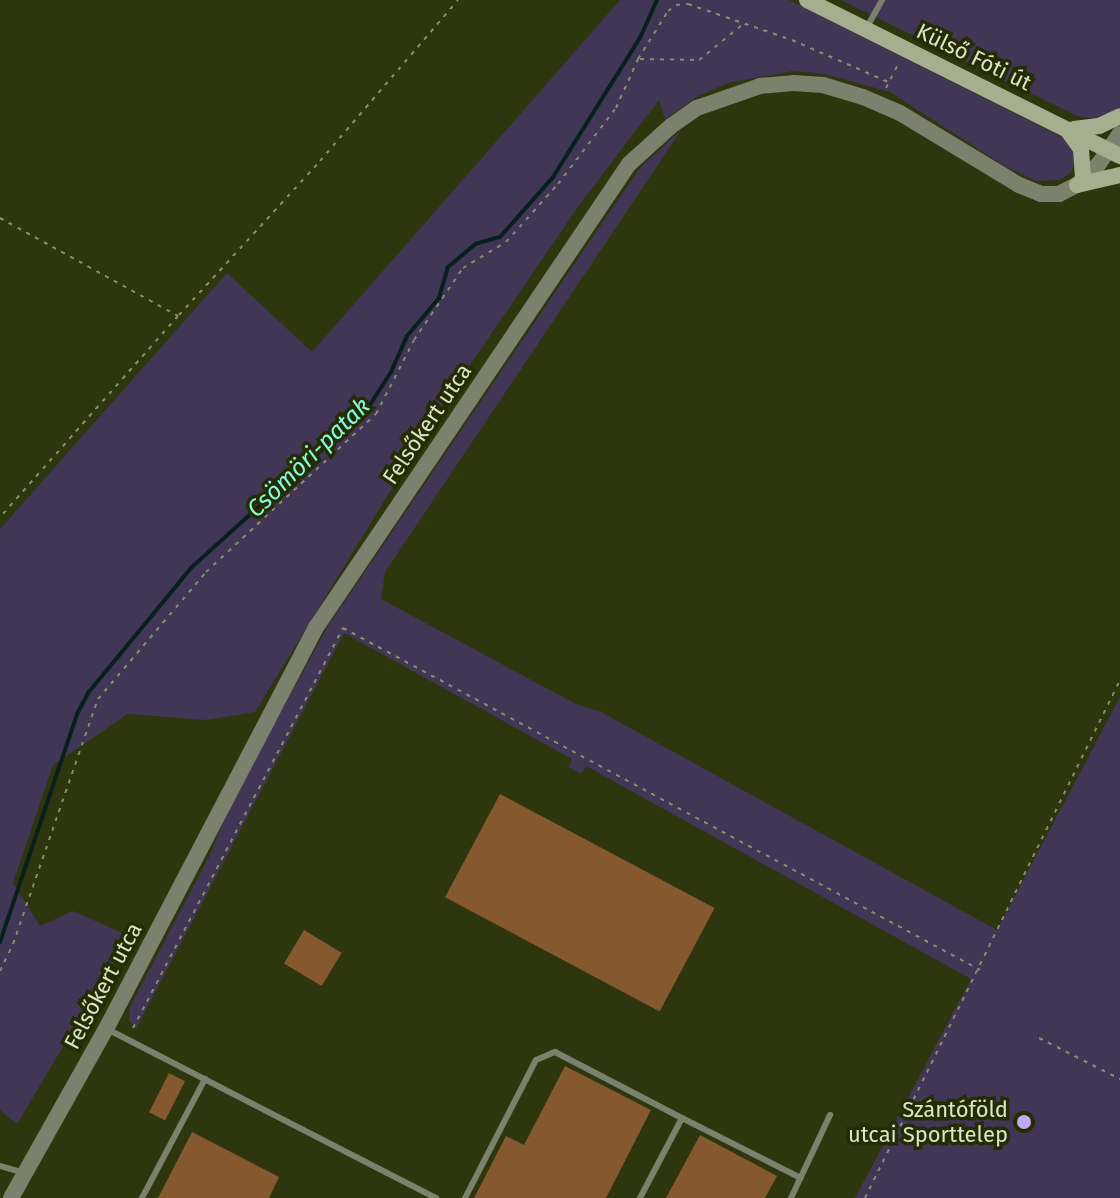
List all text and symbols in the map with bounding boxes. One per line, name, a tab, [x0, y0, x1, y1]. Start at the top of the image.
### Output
street label: Külső Fóti út	[912, 18, 1036, 96]
street label: Felsőkert utca	[377, 359, 477, 489]
water label: Csömöri-patak	[241, 392, 377, 524]
street label: Felsőkert utca	[59, 918, 147, 1054]
place label: Szántóföld utcai Sporttelep	[848, 1096, 1008, 1148]
marker: Szántóföld utcai Sporttelep	[1015, 1113, 1033, 1131]

